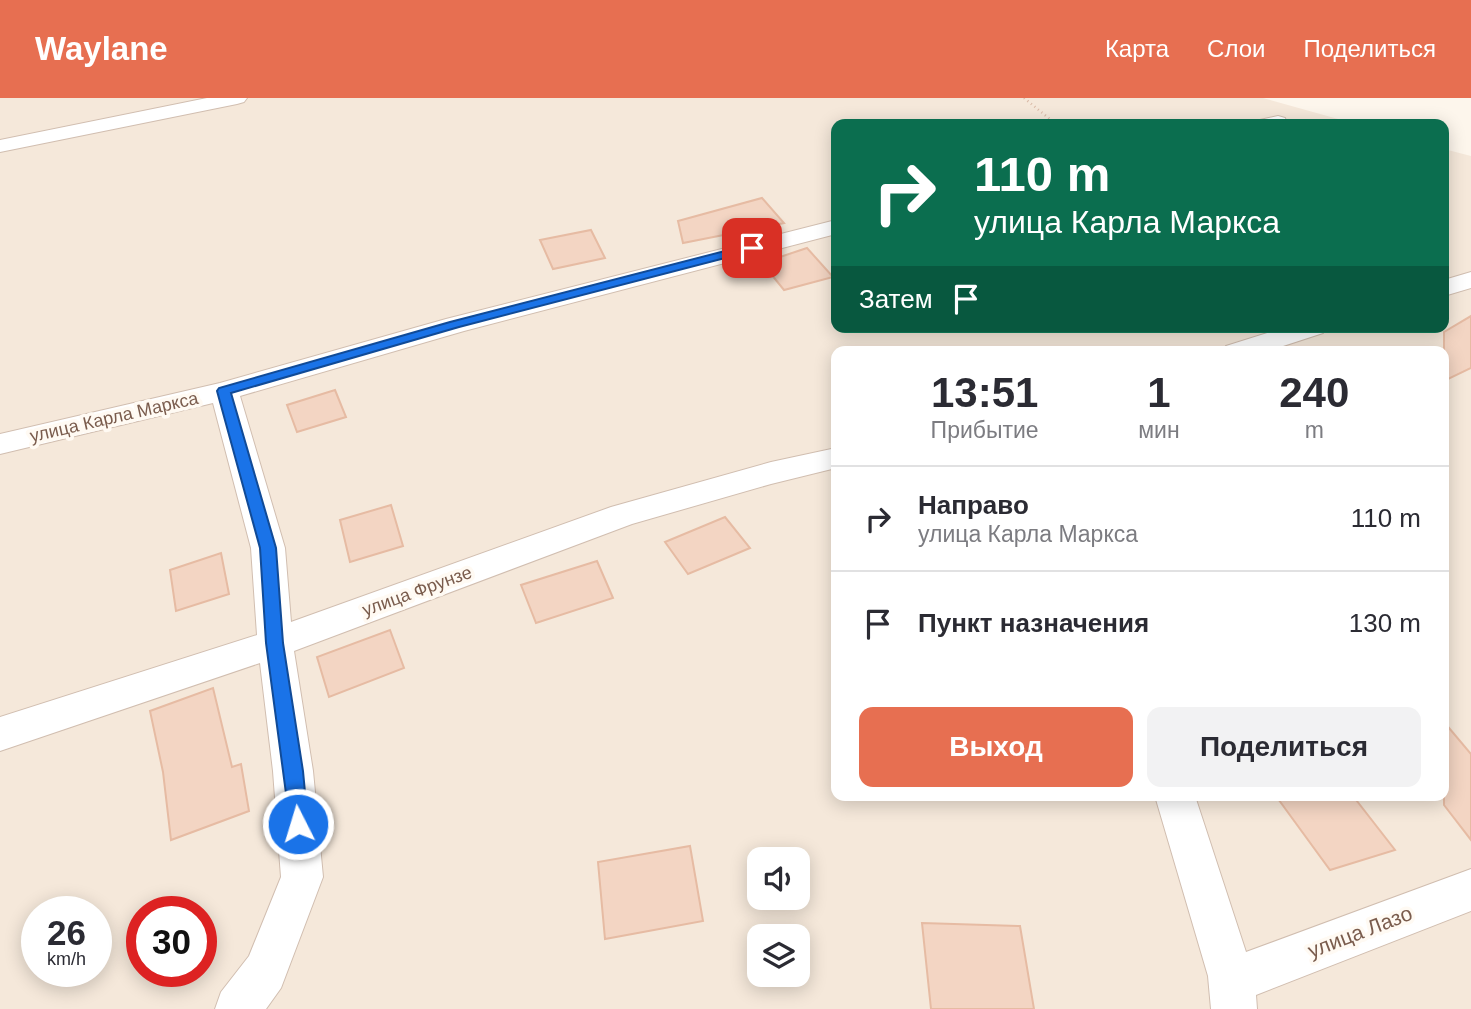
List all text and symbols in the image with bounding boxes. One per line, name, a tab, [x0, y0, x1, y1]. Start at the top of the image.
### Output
text: Waylane	[35, 30, 168, 67]
text: Карта	[1105, 35, 1169, 62]
text: Слои	[1207, 35, 1265, 62]
text: Поделиться	[1303, 35, 1436, 62]
icon: right	[859, 147, 950, 238]
text: 110 m	[974, 147, 1110, 201]
text: улица Карла Маркса	[974, 204, 1280, 240]
pin	[722, 218, 782, 278]
icon: arrive	[733, 229, 771, 267]
icon: arrive	[947, 280, 985, 318]
text: Затем	[859, 284, 933, 314]
text: 13:51	[931, 369, 1038, 416]
text: 1	[1147, 369, 1171, 416]
text: 240	[1279, 369, 1349, 416]
street label: улица Карла Маркса	[28, 388, 201, 446]
text: Прибытие	[931, 417, 1039, 443]
text: мин	[1138, 417, 1180, 443]
text: m	[1305, 417, 1324, 443]
text: Направо	[918, 490, 1029, 520]
icon: right	[859, 500, 897, 538]
text: 110 m	[1351, 503, 1421, 533]
text: улица Карла Маркса	[918, 521, 1138, 547]
street label: улица Фрунзе	[360, 562, 474, 620]
icon: arrive	[859, 605, 897, 643]
text: Пункт назначения	[918, 608, 1149, 638]
text: 130 m	[1349, 608, 1421, 638]
button: Выход	[859, 707, 1133, 787]
button: Поделиться	[1147, 707, 1421, 787]
position arrow	[261, 787, 335, 861]
map controls	[747, 847, 810, 987]
button: sound	[747, 847, 810, 910]
speed limit sign: 30	[126, 896, 217, 987]
street label: улица Лазо	[1304, 901, 1415, 962]
text: 26	[47, 913, 86, 952]
button: layers	[747, 924, 810, 987]
text: km/h	[47, 949, 86, 969]

